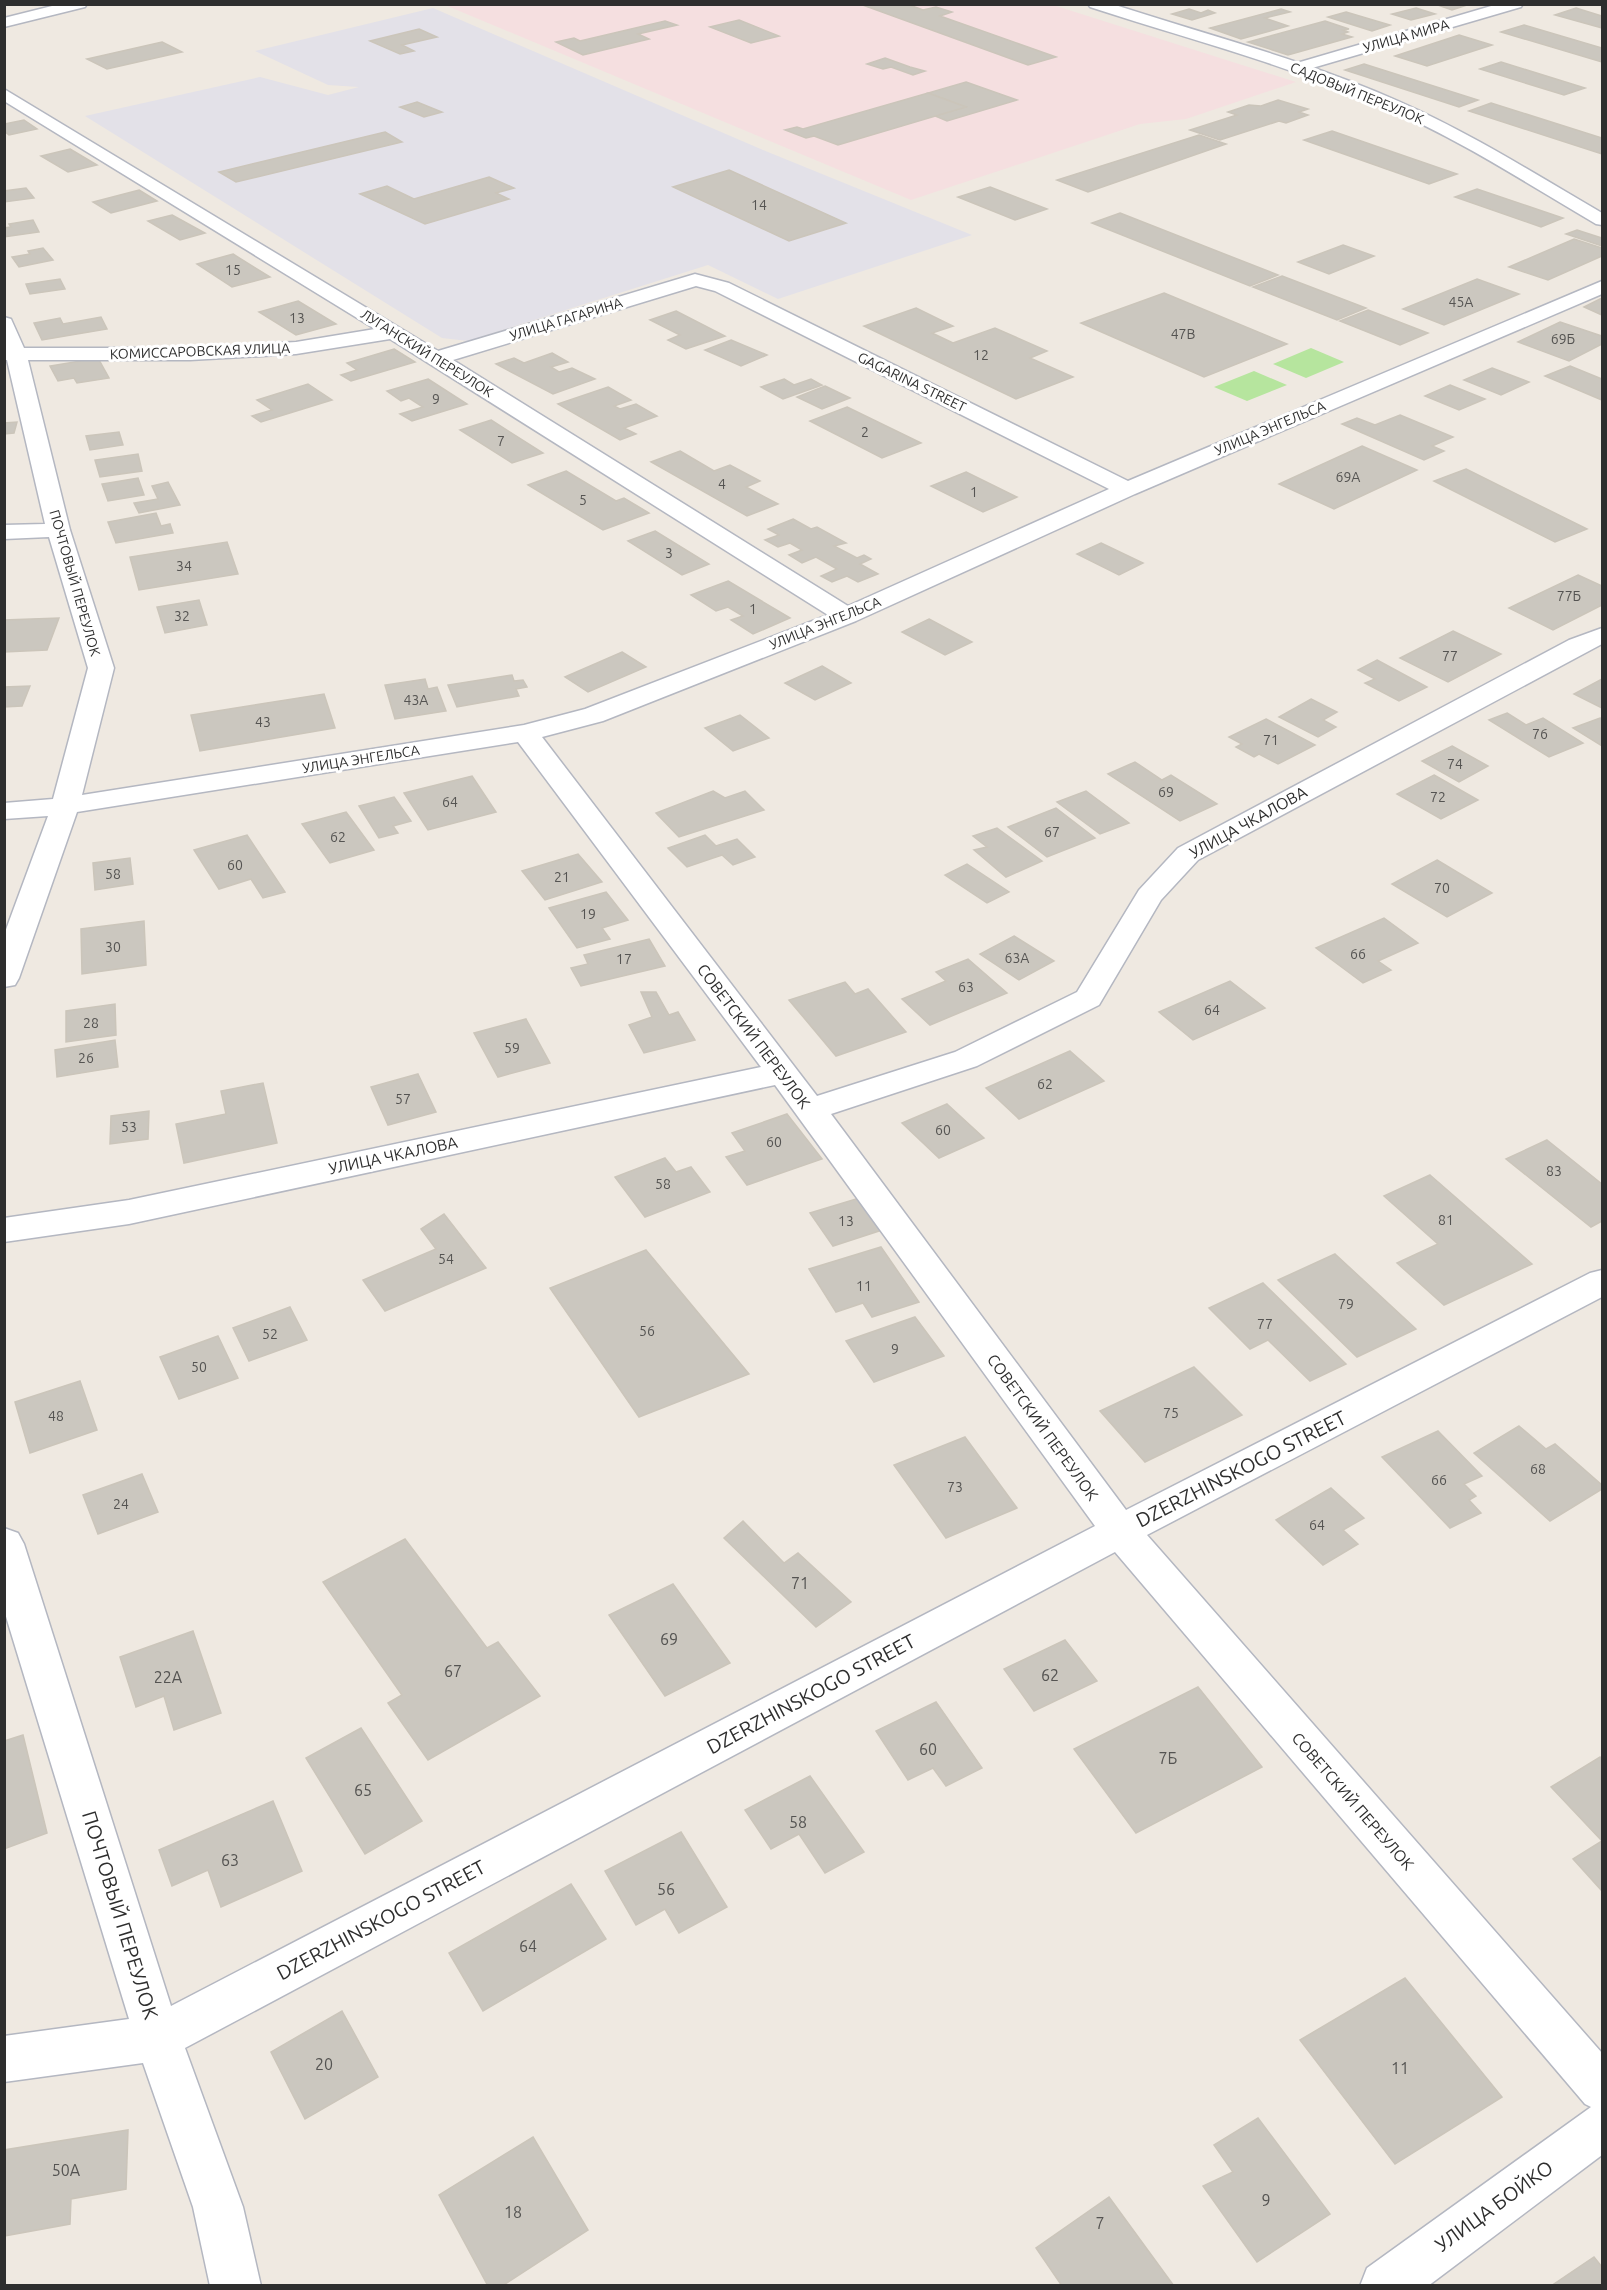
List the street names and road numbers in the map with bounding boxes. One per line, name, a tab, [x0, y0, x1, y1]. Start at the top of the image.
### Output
street label: УЛИЦА МИРА	[1361, 16, 1451, 56]
street label: САДОВЫЙ ПЕРЕУЛОК	[1288, 58, 1427, 127]
street label: УЛИЦА ГАГАРИНА	[508, 294, 624, 344]
street label: ЛУГАНСКИЙ ПЕРЕУЛОК	[358, 305, 497, 401]
street label: КОМИССАРОВСКАЯ УЛИЦА	[109, 340, 291, 362]
street label: GAGARINA STREET	[855, 349, 969, 415]
street label: УЛИЦА ЭНГЕЛЬСА	[1212, 397, 1328, 459]
street label: ПОЧТОВЫЙ ПЕРЕУЛОК	[46, 508, 105, 659]
street label: УЛИЦА ЭНГЕЛЬСА	[767, 593, 883, 653]
street label: УЛИЦА ЭНГЕЛЬСА	[301, 742, 421, 776]
street label: УЛИЦА ЧКАЛОВА	[1186, 782, 1310, 862]
street label: СОВЕТСКИЙ ПЕРЕУЛОК	[694, 960, 815, 1112]
street label: УЛИЦА ЧКАЛОВА	[327, 1132, 460, 1177]
street label: СОВЕТСКИЙ ПЕРЕУЛОК	[984, 1350, 1103, 1504]
street label: DZERZHINSKOGO STREET	[1132, 1405, 1350, 1532]
street label: DZERZHINSKOGO STREET	[703, 1629, 919, 1758]
street label: СОВЕТСКИЙ ПЕРЕУЛОК	[1288, 1728, 1419, 1874]
street label: ПОЧТОВЫЙ ПЕРЕУЛОК	[78, 1808, 163, 2022]
street label: DZERZHINSKOGO STREET	[273, 1855, 489, 1984]
street label: УЛИЦА БОЙКО	[1430, 2155, 1557, 2256]

